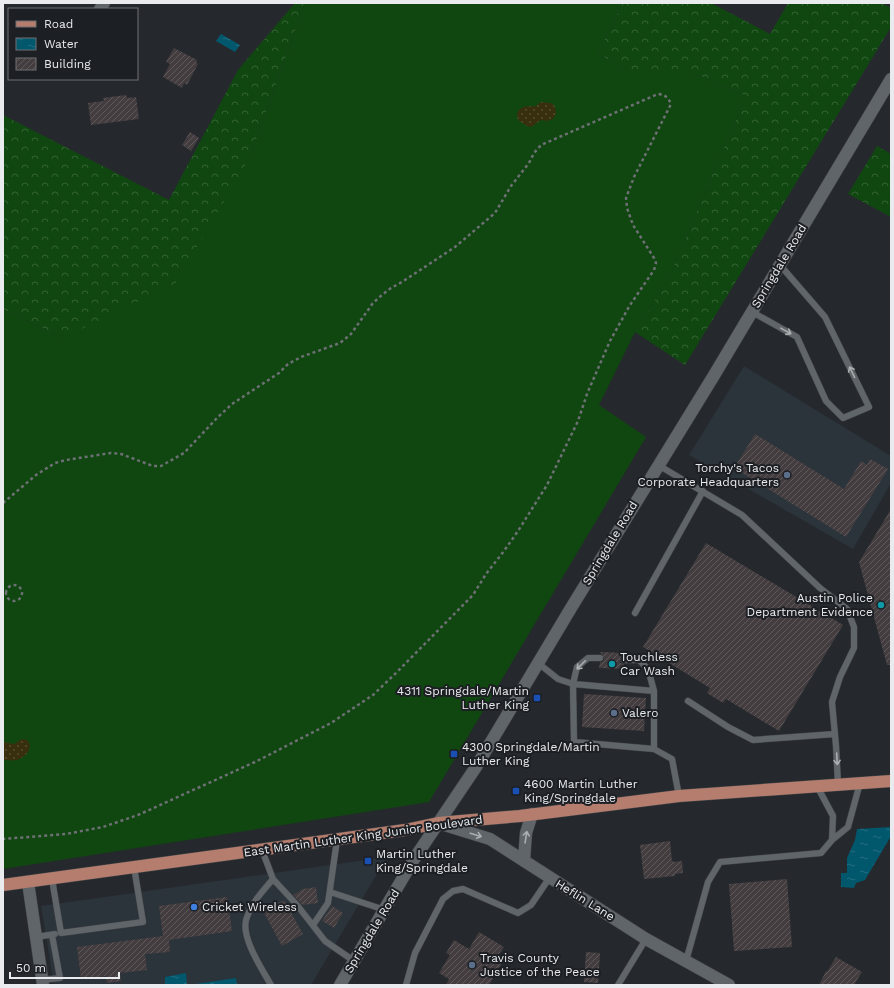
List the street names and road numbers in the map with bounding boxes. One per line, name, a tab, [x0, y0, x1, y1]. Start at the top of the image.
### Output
street label: Springdale Road	[748, 222, 810, 310]
street label: Springdale Road	[579, 499, 641, 587]
street label: East Martin Luther King Junior Boulevard	[243, 812, 483, 860]
street label: Heflin Lane	[553, 876, 617, 924]
street label: Springdale Road	[341, 887, 403, 975]

